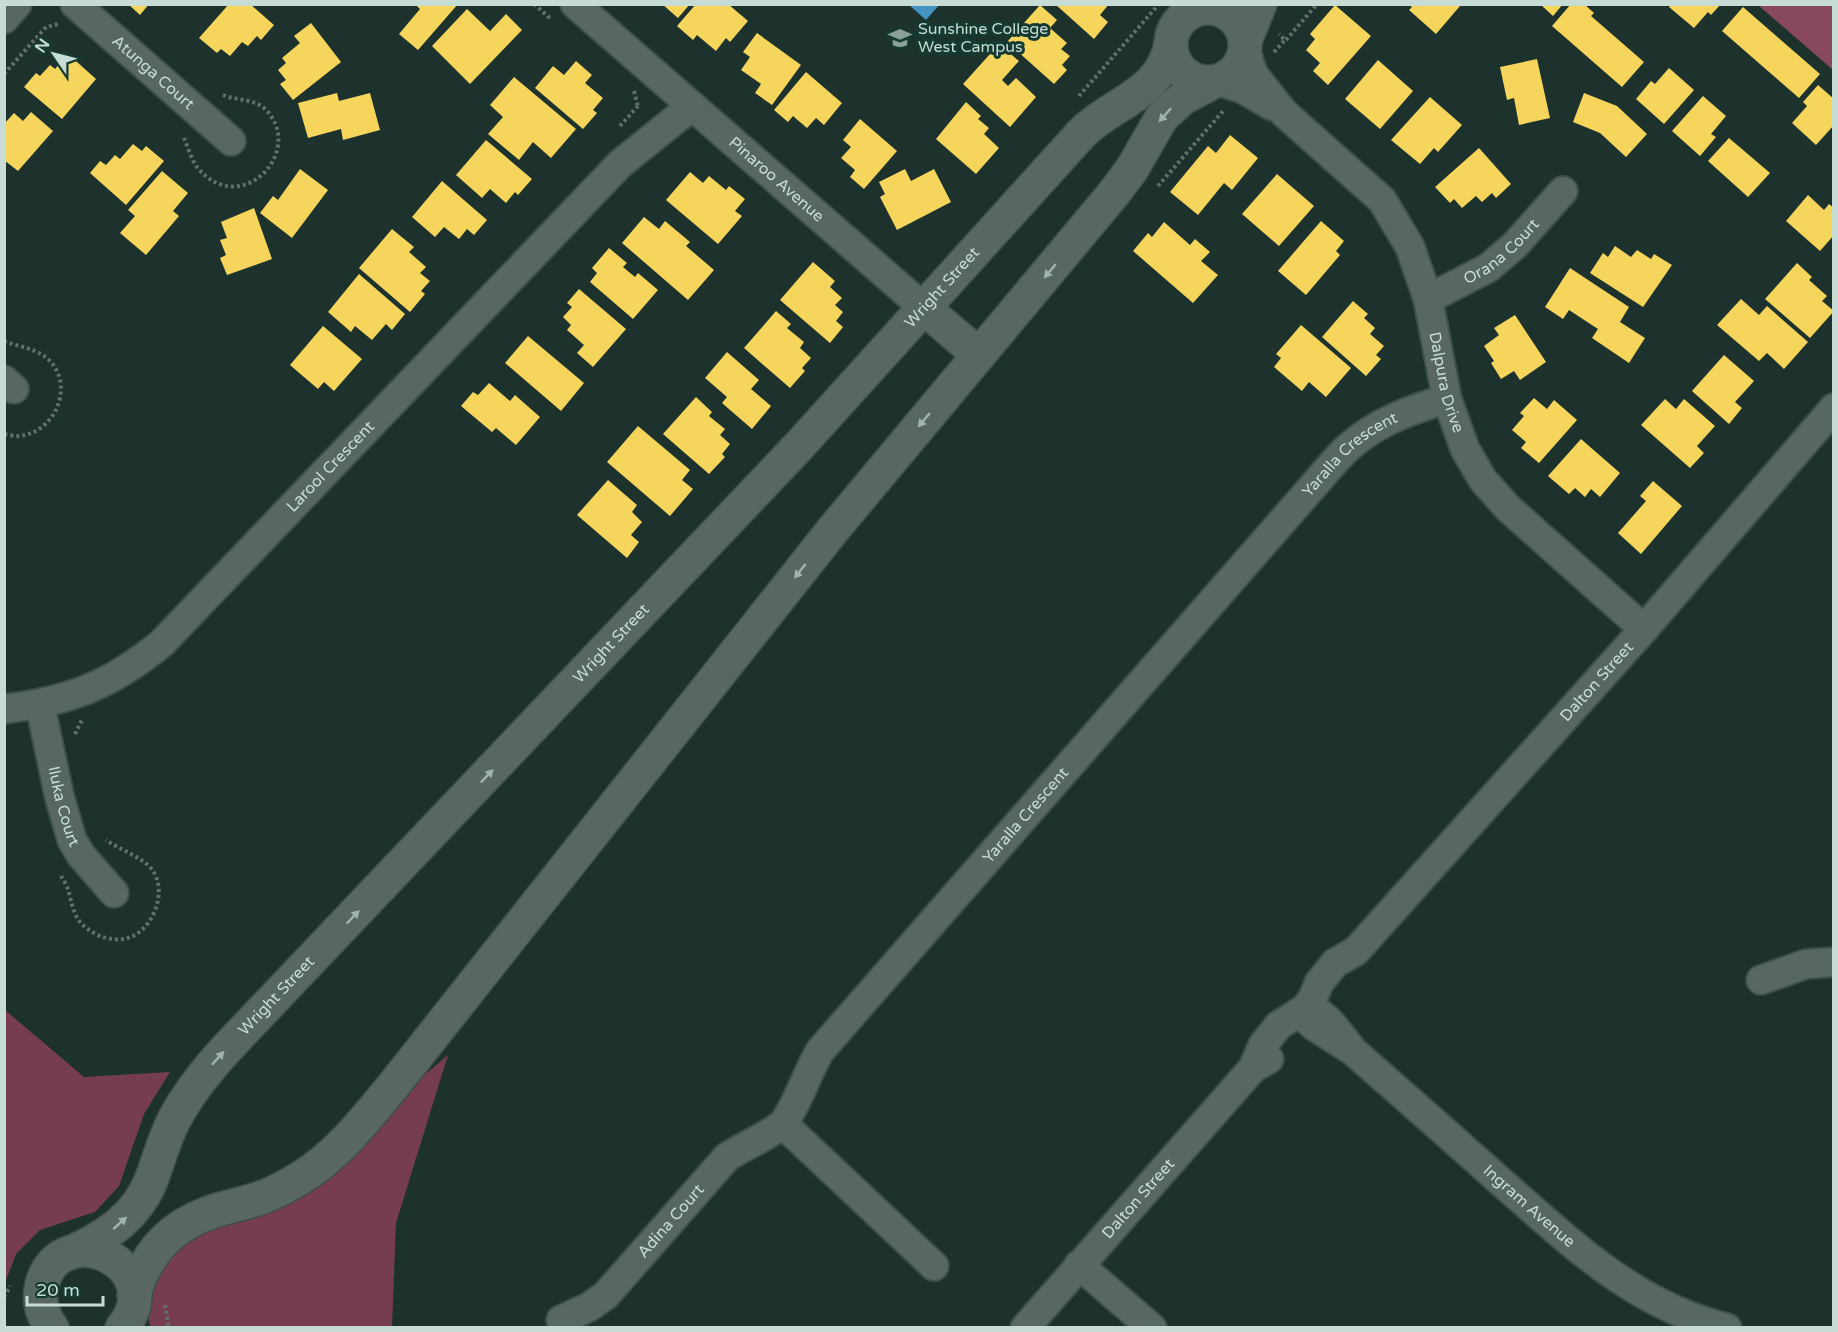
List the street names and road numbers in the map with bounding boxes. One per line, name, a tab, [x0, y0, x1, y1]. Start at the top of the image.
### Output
street label: Atunga Court	[108, 31, 198, 114]
street label: Pinaroo Avenue	[724, 132, 828, 226]
street label: Orana Court	[1460, 215, 1544, 289]
street label: Wright Street	[901, 243, 984, 332]
street label: Dalpura Drive	[1424, 330, 1468, 436]
street label: Yaralla Crescent	[1298, 408, 1401, 501]
street label: Larool Crescent	[282, 417, 379, 516]
street label: Wright Street	[569, 600, 654, 687]
street label: Dalton Street	[1556, 638, 1638, 726]
street label: Yaralla Crescent	[978, 763, 1073, 868]
street label: Iluka Court	[43, 764, 84, 851]
street label: Wright Street	[234, 952, 319, 1040]
street label: Dalton Street	[1098, 1154, 1179, 1243]
street label: Ingram Avenue	[1479, 1161, 1579, 1252]
street label: Adina Court	[633, 1180, 708, 1262]

